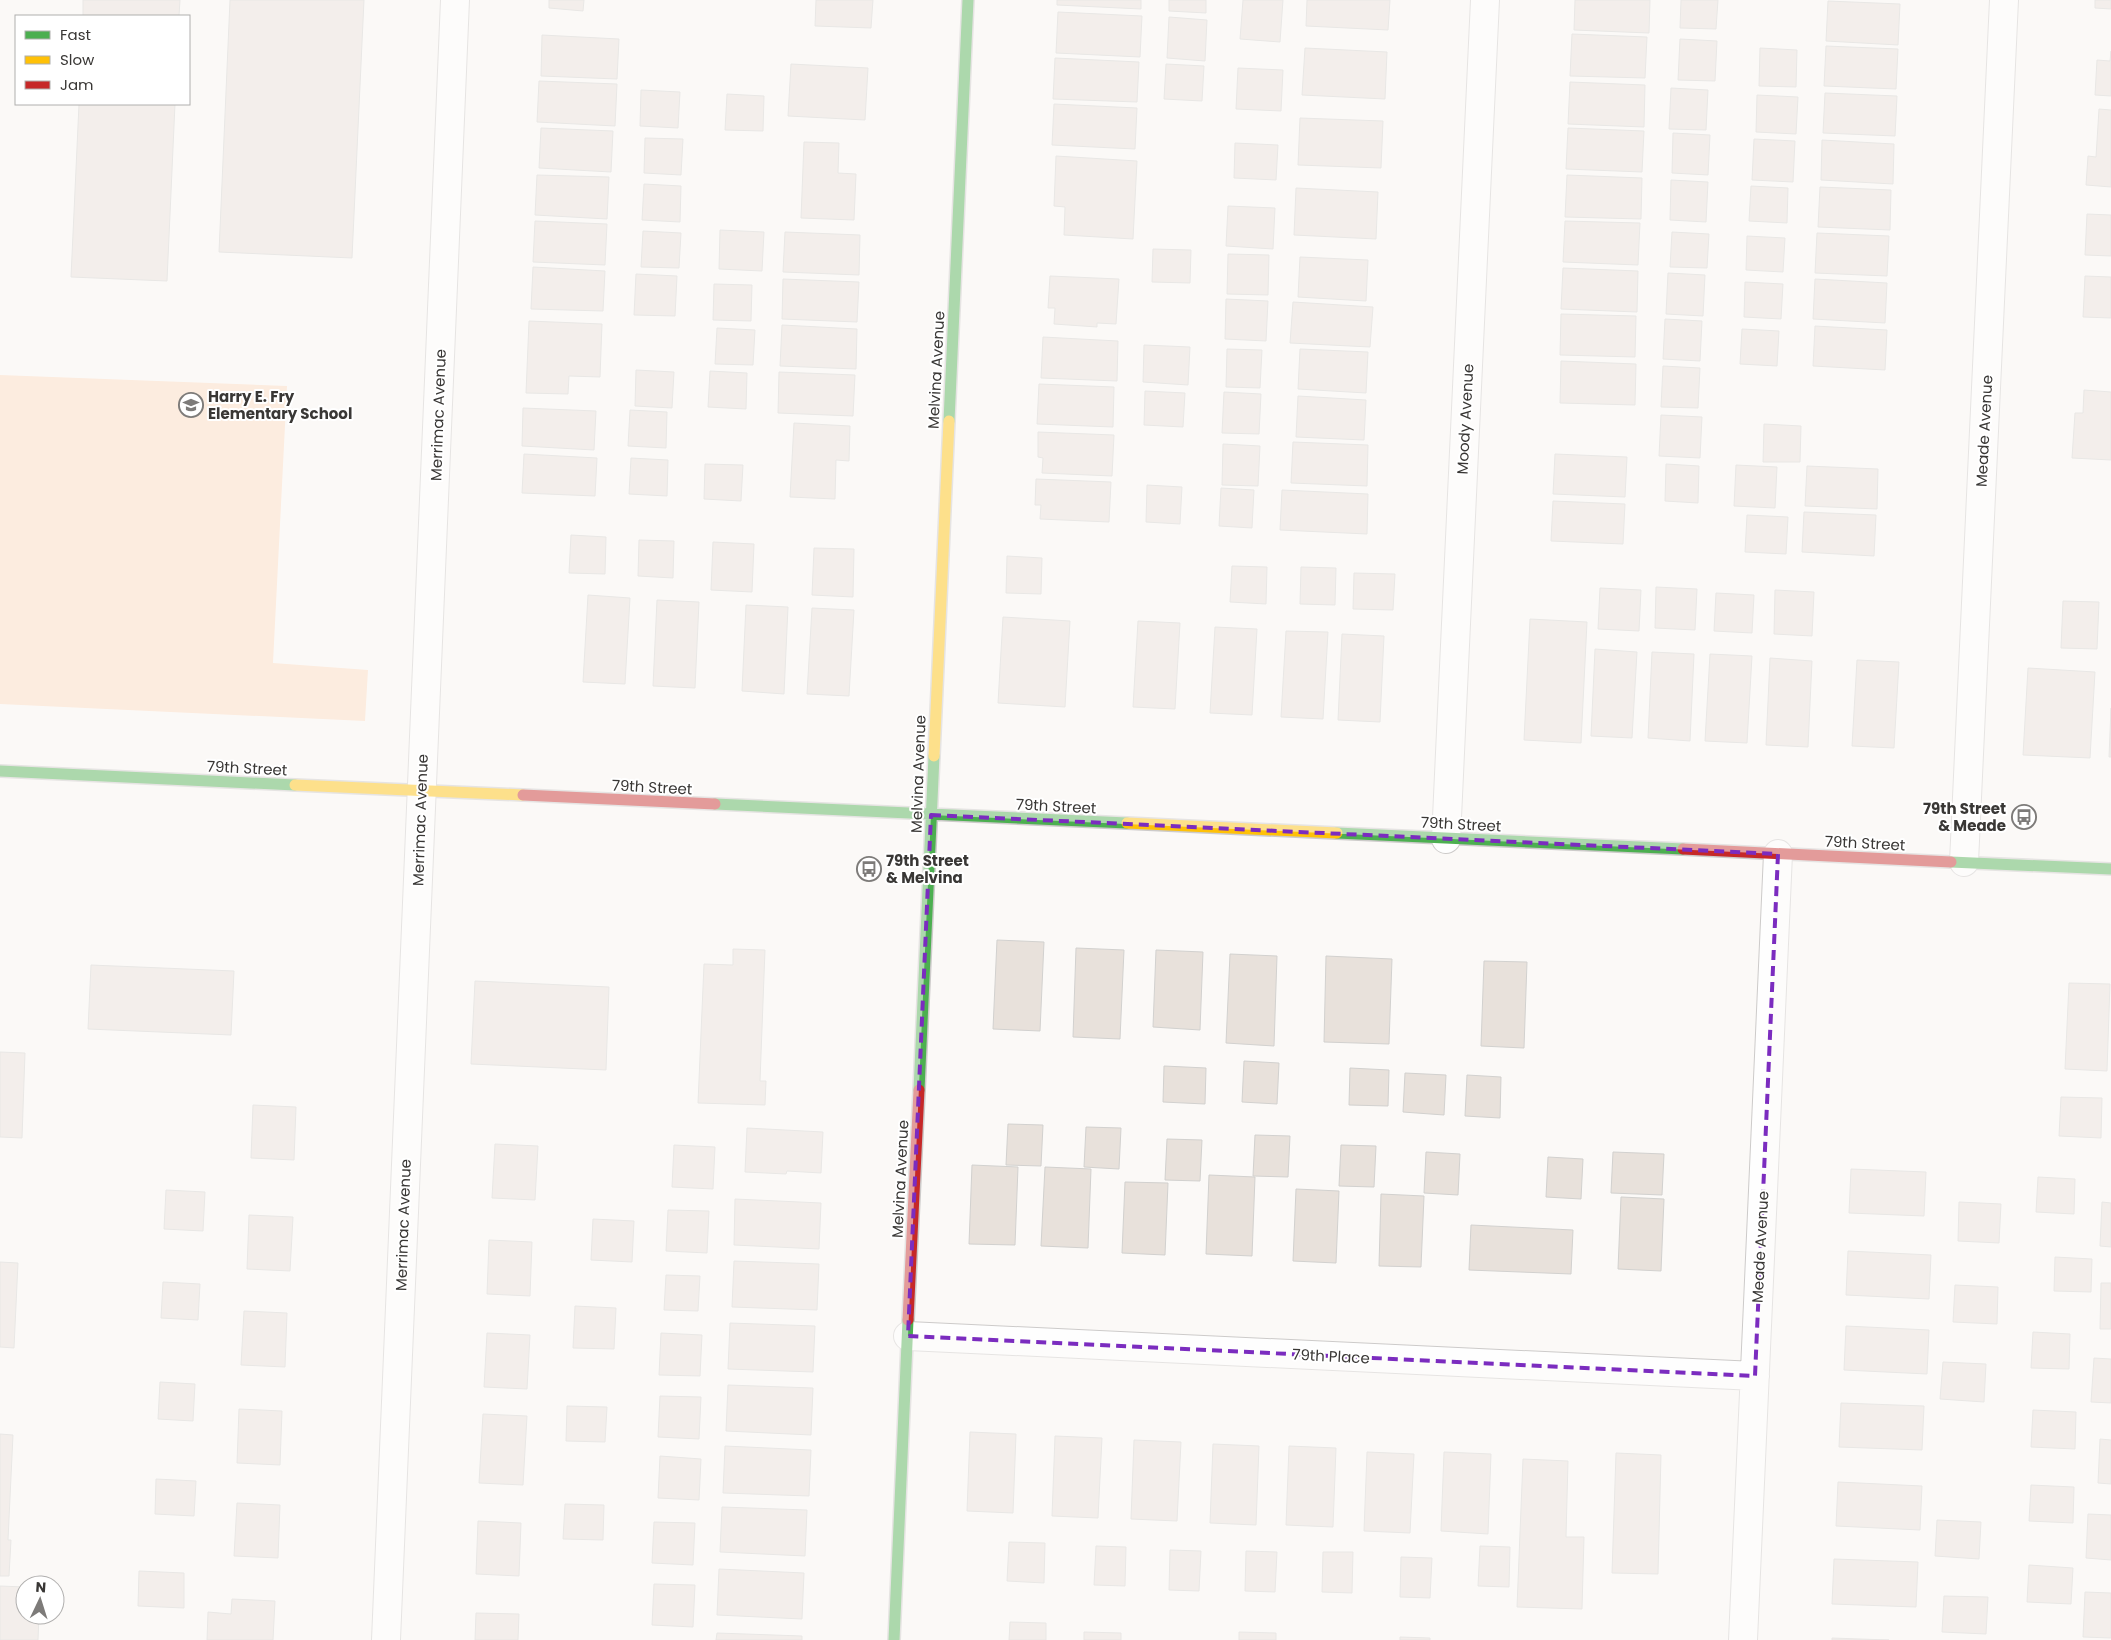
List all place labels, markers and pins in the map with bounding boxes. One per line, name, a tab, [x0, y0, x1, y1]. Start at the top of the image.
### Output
place label: Harry E. Fry Elementary School	[208, 386, 352, 424]
school or university icon: Harry E. Fry Elementary School	[178, 392, 204, 418]
place label: 79th Street & Meade	[1923, 798, 2006, 836]
bus stop icon: 79th Street & Meade	[2011, 804, 2037, 830]
place label: 79th Street & Melvina	[886, 850, 969, 888]
bus stop icon: 79th Street & Melvina	[856, 856, 882, 882]

